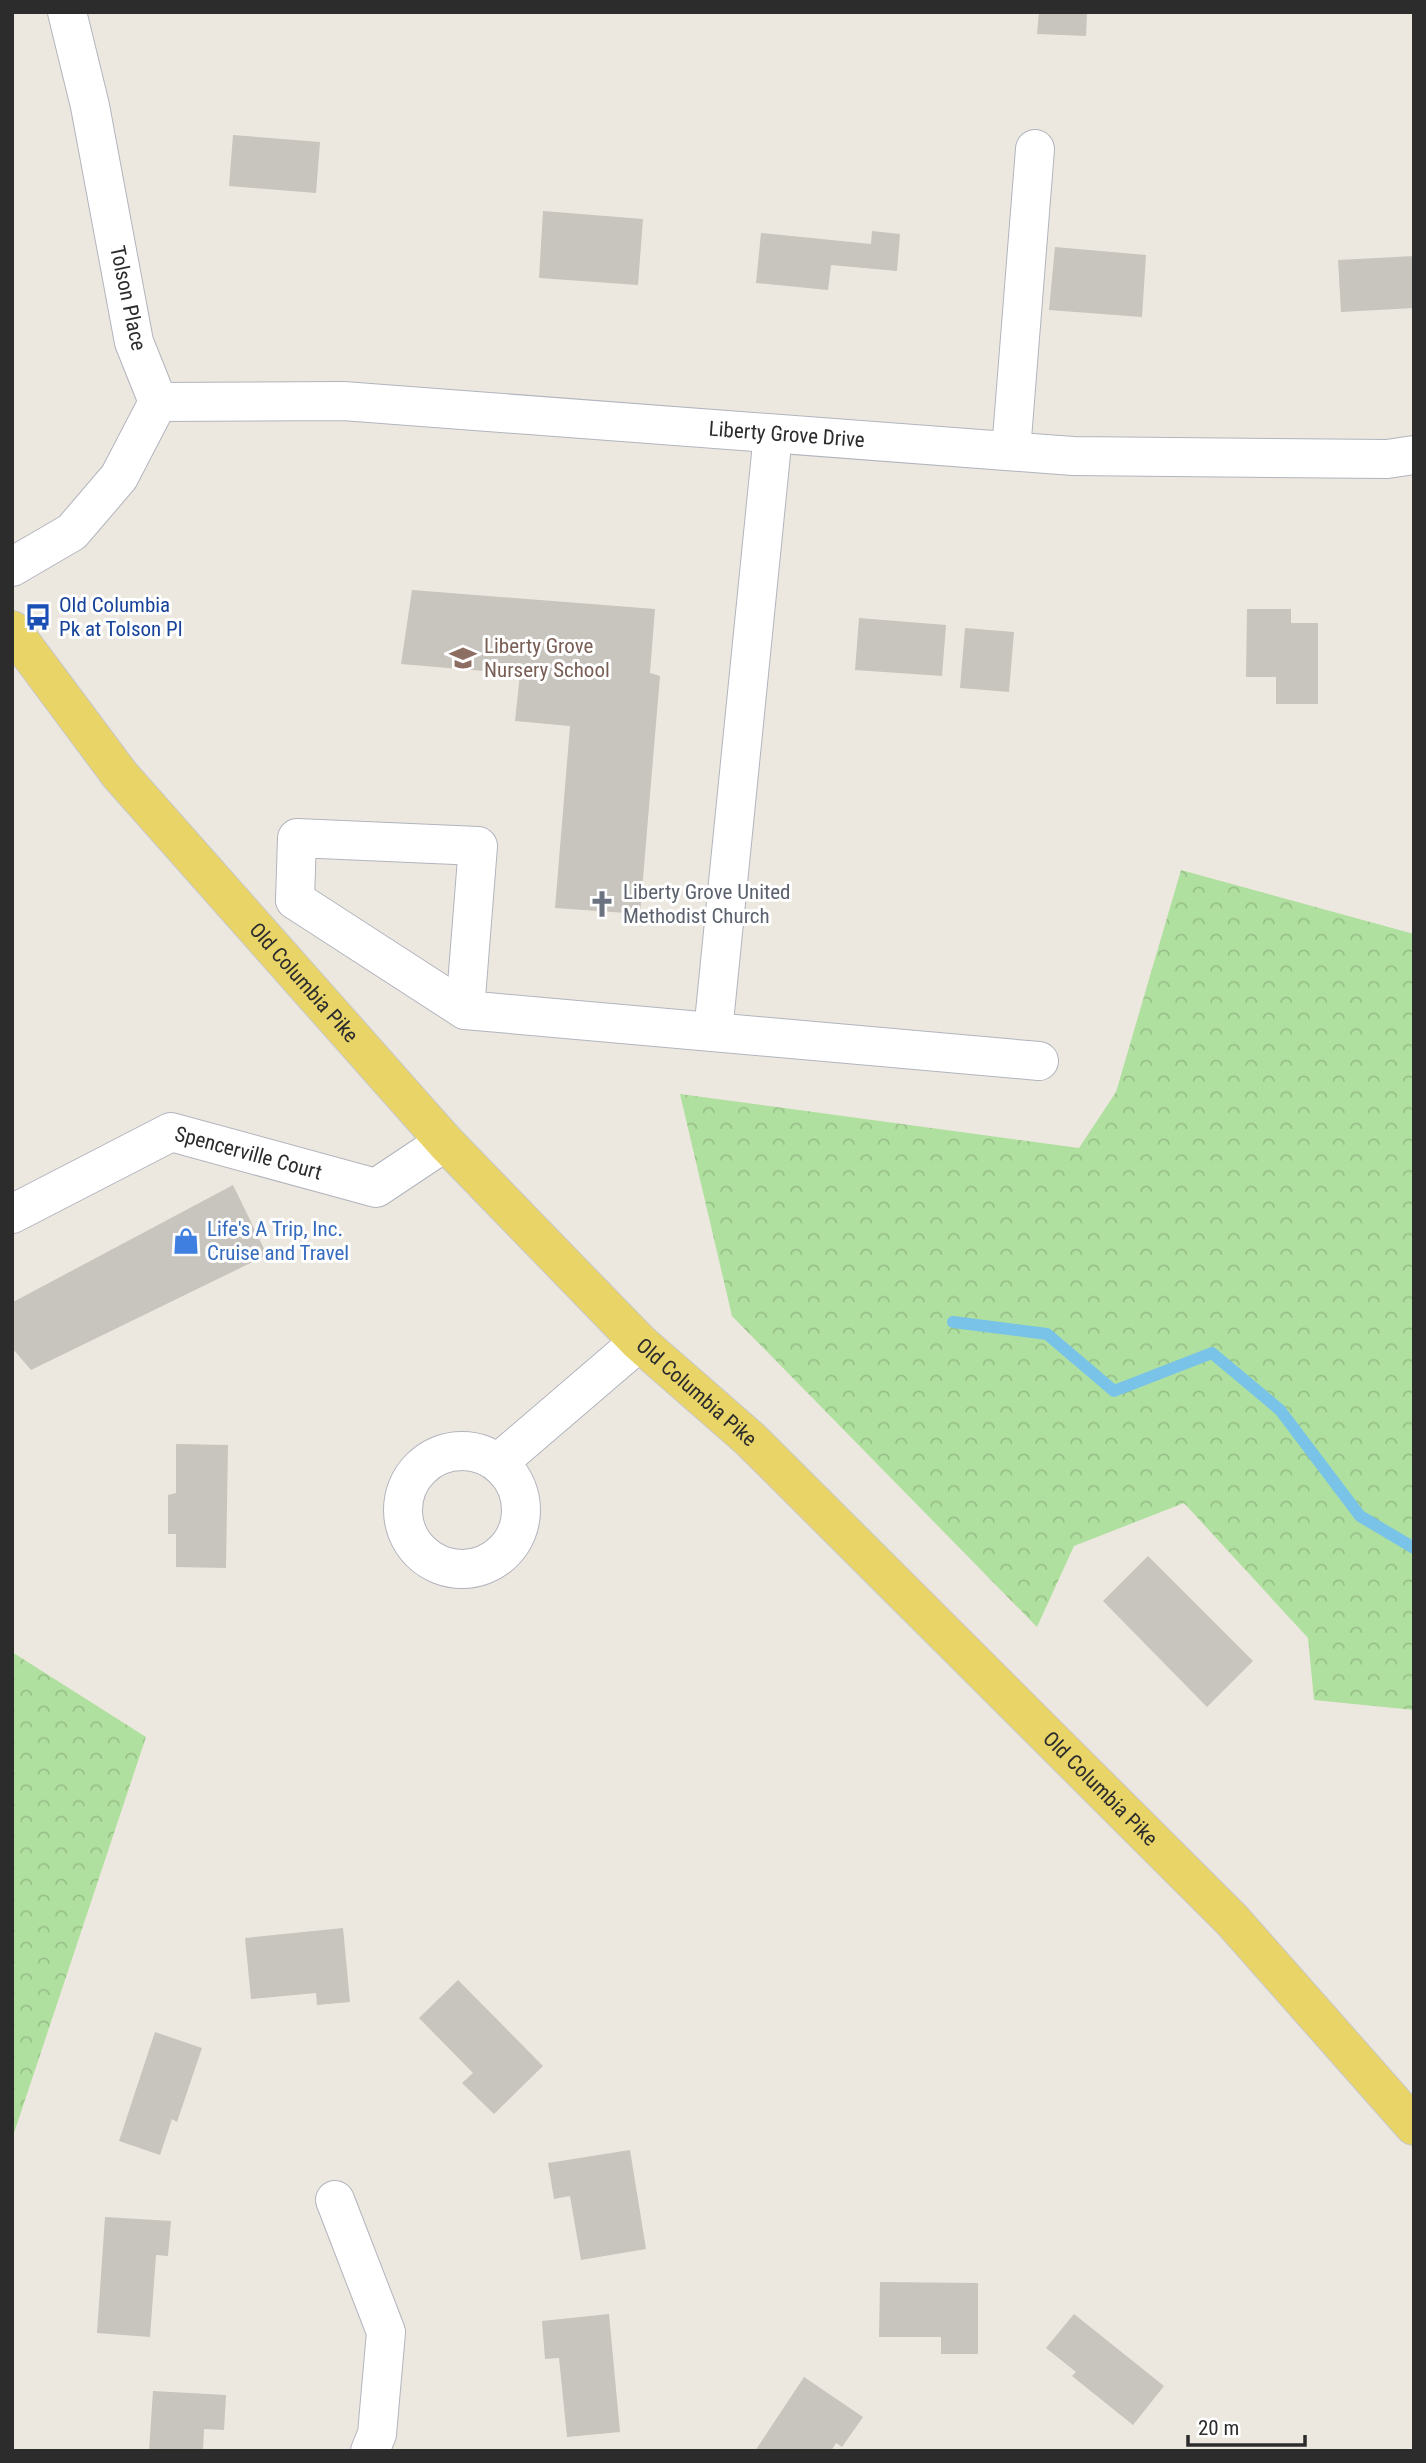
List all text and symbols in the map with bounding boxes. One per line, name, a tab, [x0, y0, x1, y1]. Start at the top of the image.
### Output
street label: Tolson Place	[105, 243, 151, 353]
street label: Liberty Grove Drive	[708, 417, 866, 452]
place label: Old Columbia Pk at Tolson Pl	[59, 593, 182, 641]
bus stop icon: Old Columbia Pk at Tolson Pl	[23, 602, 53, 632]
place label: Liberty Grove Nursery School	[484, 634, 610, 682]
school or university icon: Liberty Grove Nursery School	[448, 643, 478, 673]
place label: Liberty Grove United Methodist Church	[623, 880, 790, 928]
church icon: Liberty Grove United Methodist Church	[587, 889, 617, 919]
street label: Old Columbia Pike	[245, 918, 363, 1047]
street label: Spencerville Court	[172, 1122, 324, 1185]
place label: Life's A Trip, Inc. Cruise and Travel	[207, 1217, 349, 1265]
shop icon: Life's A Trip, Inc. Cruise and Travel	[171, 1226, 201, 1256]
street label: Old Columbia Pike	[632, 1333, 762, 1451]
street label: Old Columbia Pike	[1038, 1727, 1163, 1851]
scale bar	[1188, 2404, 1305, 2448]
text: 20 m	[1198, 2416, 1239, 2440]

